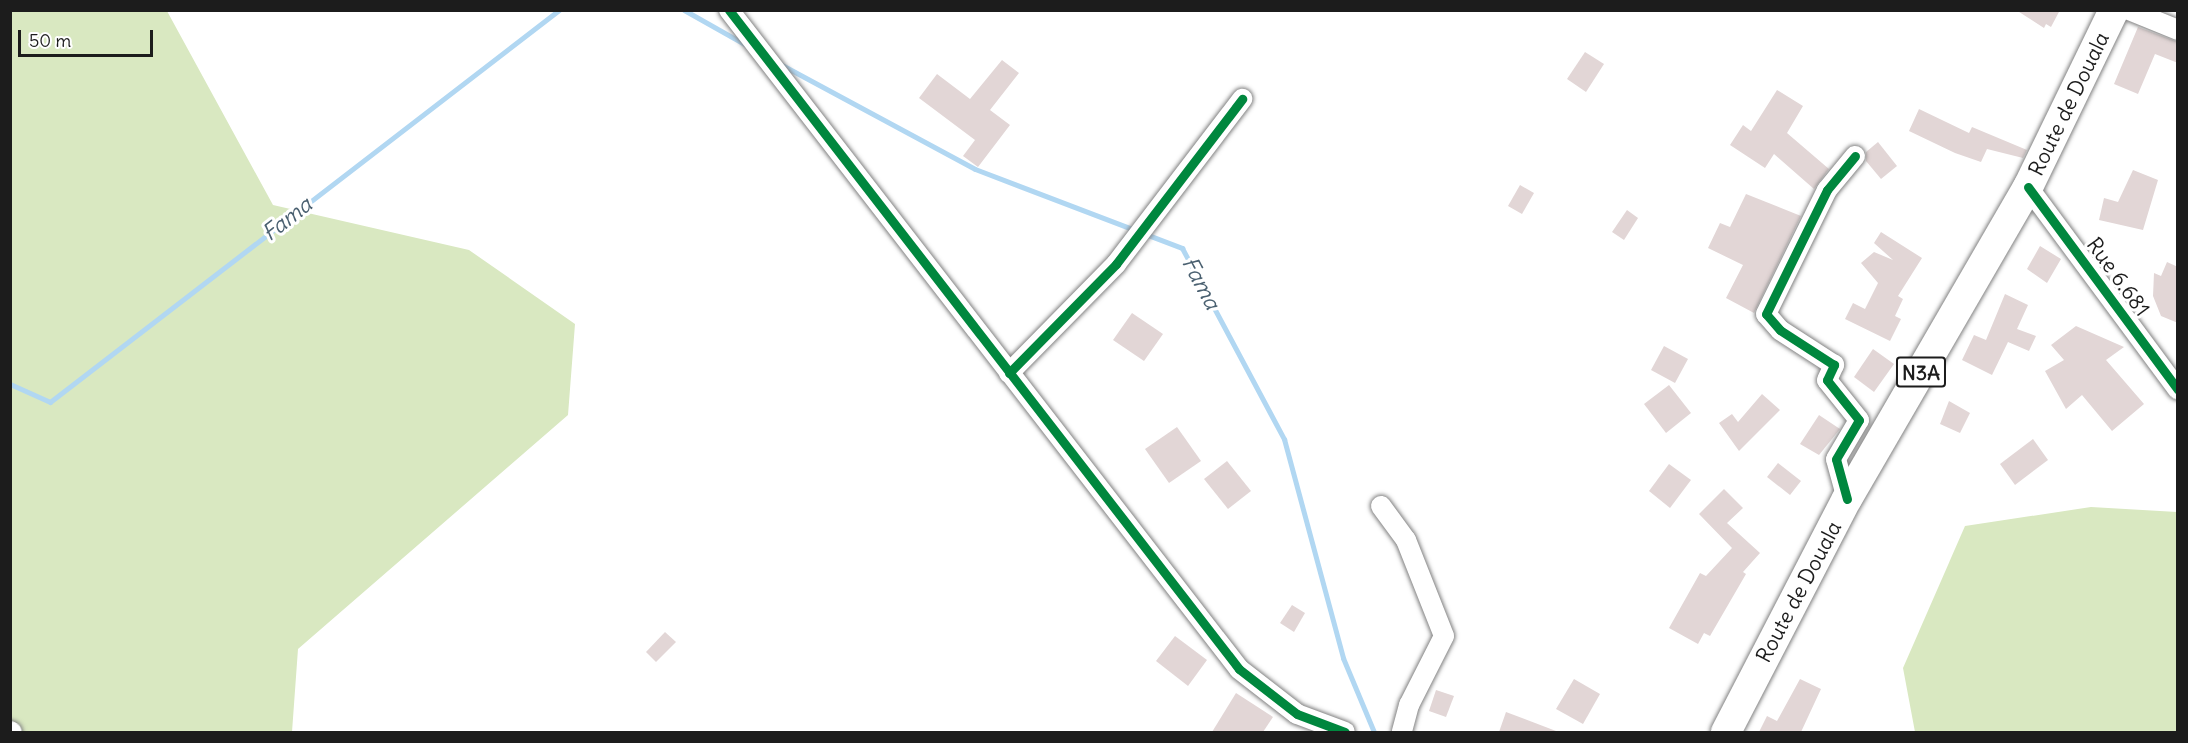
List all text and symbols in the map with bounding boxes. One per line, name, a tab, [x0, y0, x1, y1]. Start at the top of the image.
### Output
scale bar	[21, 18, 156, 56]
street label: Route de Douala	[2023, 28, 2115, 180]
text: 50 m	[29, 29, 71, 52]
water label: Fama	[257, 191, 317, 247]
street label: Rue 6.681	[2081, 233, 2155, 321]
water label: Fama	[1176, 252, 1226, 314]
road number: N3A	[1896, 355, 1946, 389]
street label: Route de Douala	[1751, 517, 1847, 667]

